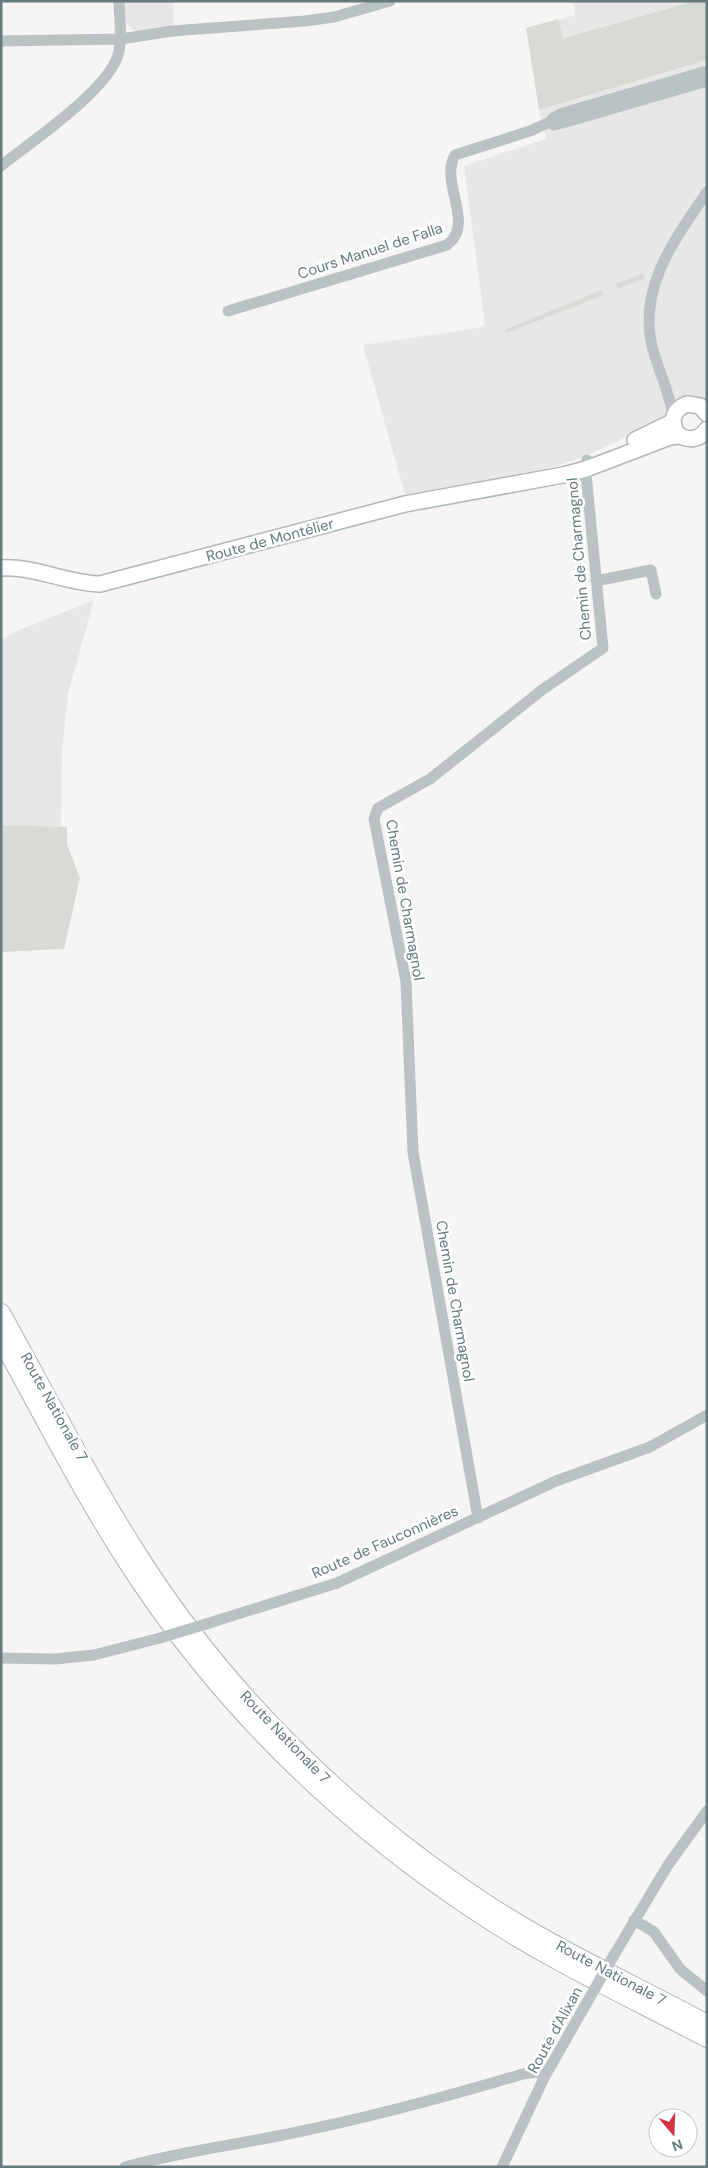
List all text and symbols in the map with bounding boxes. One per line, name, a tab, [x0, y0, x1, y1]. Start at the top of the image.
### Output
street label: Cours Manuel de Falla	[295, 218, 445, 284]
street label: Chemin de Charmagnol	[562, 477, 596, 641]
street label: Route de Montélier	[204, 513, 336, 567]
street label: Chemin de Charmagnol	[381, 818, 429, 982]
street label: Chemin de Charmagnol	[431, 1219, 479, 1383]
street label: Route Nationale 7	[16, 1349, 92, 1465]
street label: Route de Fauconnières	[309, 1501, 461, 1583]
street label: Route Nationale 7	[236, 1686, 334, 1788]
street label: Route Nationale 7	[553, 1936, 669, 2010]
street label: Route d'Alixan	[523, 1983, 587, 2077]
north arrow	[648, 2108, 698, 2158]
text: N	[669, 2135, 685, 2155]

